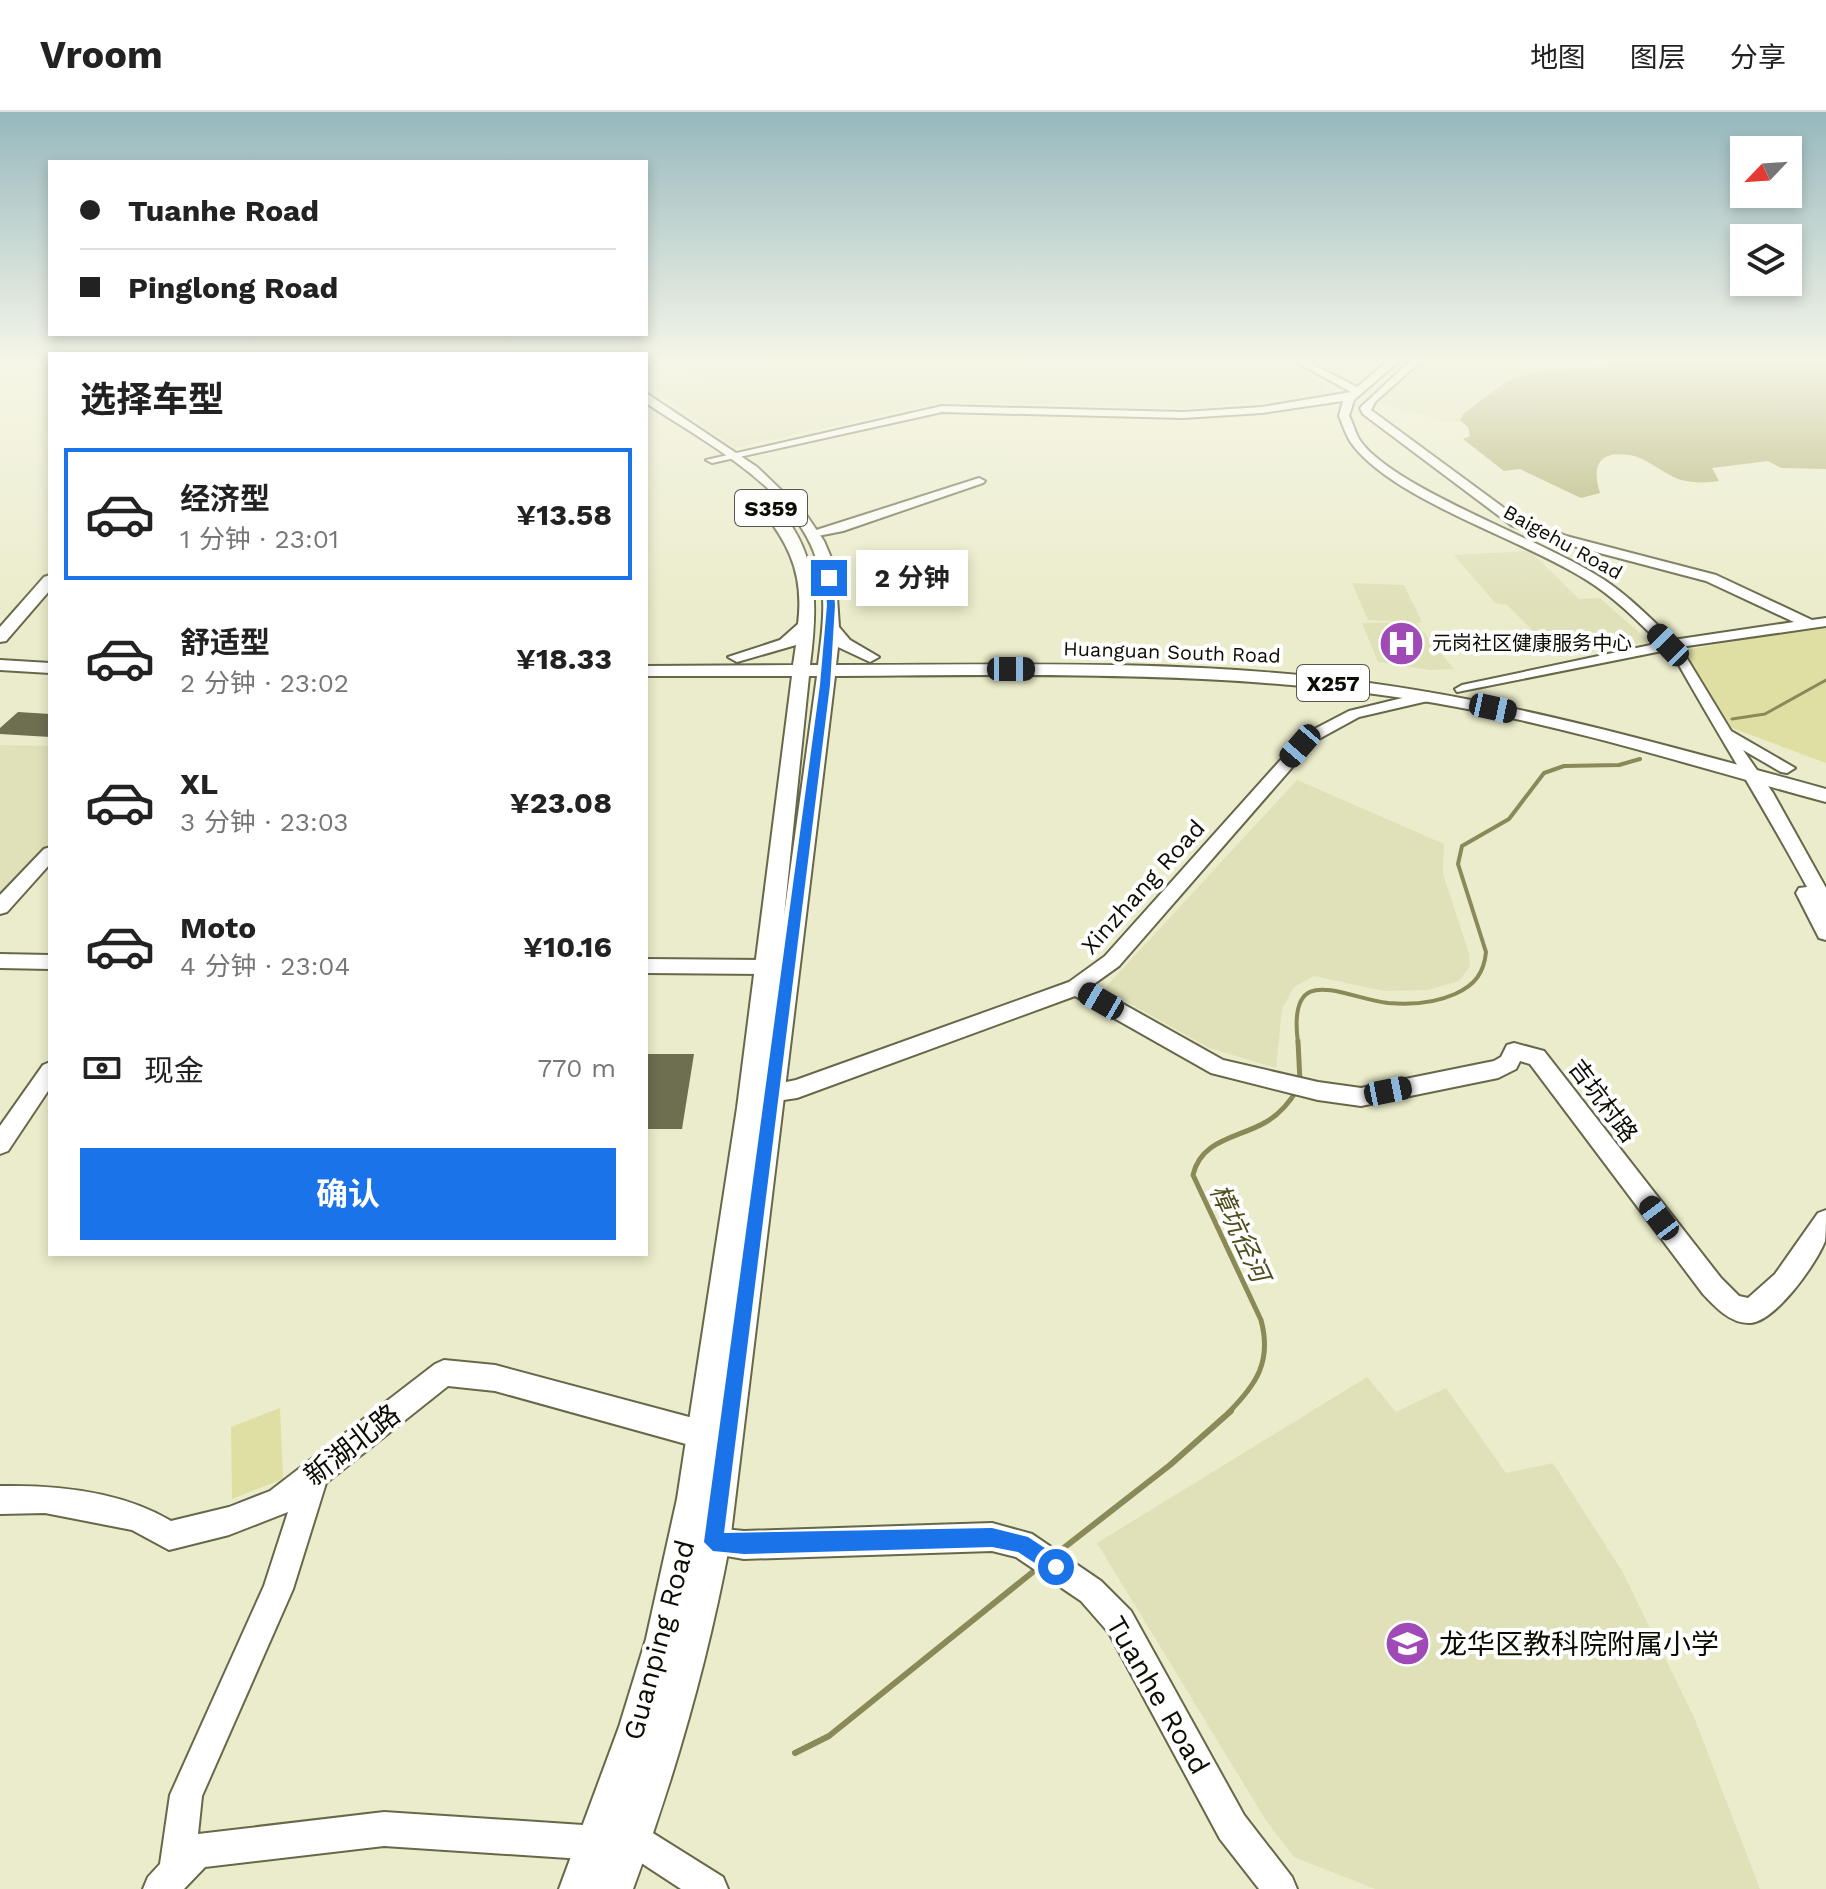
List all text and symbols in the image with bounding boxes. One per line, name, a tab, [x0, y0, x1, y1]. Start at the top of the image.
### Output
text: Vroom	[40, 33, 163, 77]
text: 地图	[1530, 41, 1586, 74]
text: 图层	[1630, 41, 1686, 74]
text: 分享	[1730, 41, 1786, 74]
north arrow	[1730, 136, 1802, 208]
map controls	[1730, 136, 1802, 296]
text: Tuanhe Road	[128, 193, 319, 228]
button: layers	[1730, 224, 1802, 296]
text: Pinglong Road	[128, 270, 338, 305]
text: 选择车型	[80, 379, 224, 421]
icon: car	[84, 478, 156, 550]
text: 经济型	[180, 481, 270, 516]
road number: S359	[735, 490, 807, 526]
text: ¥13.58	[516, 497, 612, 532]
street label: Baigehu Road	[1499, 499, 1627, 585]
text: 1 分钟 · 23:01	[180, 524, 339, 554]
callout: 2 分钟	[857, 550, 969, 606]
route end	[811, 560, 847, 596]
text: 2 分钟	[875, 563, 949, 593]
hospital icon: 元岗社区健康服务中心	[1377, 619, 1425, 667]
car	[1643, 619, 1693, 671]
icon: car	[84, 622, 156, 694]
text: 舒适型	[180, 625, 270, 660]
place label: 元岗社区健康服务中心	[1432, 631, 1632, 655]
street label: Huanguan South Road	[1063, 636, 1281, 668]
text: ¥18.33	[516, 641, 612, 676]
car	[987, 657, 1035, 681]
road number: X257	[1297, 665, 1369, 701]
text: 2 分钟 · 23:02	[180, 668, 349, 698]
car	[1467, 691, 1519, 725]
car	[1275, 720, 1325, 772]
icon: car	[84, 766, 156, 838]
text: XL	[180, 766, 218, 801]
text: ¥23.08	[510, 785, 612, 820]
text: 3 分钟 · 23:03	[180, 807, 348, 837]
street label: Xinzhang Road	[1075, 814, 1211, 960]
icon: car	[84, 910, 156, 982]
text: Moto	[180, 910, 256, 945]
text: ¥10.16	[523, 929, 612, 964]
text: 4 分钟 · 23:04	[180, 951, 350, 981]
car	[1074, 979, 1128, 1023]
icon: cash	[80, 1046, 124, 1090]
text: 现金	[144, 1053, 204, 1088]
text: 770 m	[538, 1053, 616, 1083]
street label: 吉坑村路	[1563, 1054, 1643, 1148]
car	[1362, 1075, 1414, 1107]
button: 确认	[80, 1148, 616, 1240]
water label: 樟坑径河	[1204, 1180, 1278, 1291]
car	[1635, 1192, 1683, 1244]
street label: 新湖北路	[298, 1398, 406, 1492]
street label: Guanping Road	[616, 1536, 702, 1744]
route start	[1038, 1549, 1074, 1585]
street label: Tuanhe Road	[1099, 1610, 1217, 1780]
school or university icon: 龙华区教科院附属小学	[1384, 1620, 1432, 1668]
place label: 龙华区教科院附属小学	[1439, 1628, 1719, 1661]

